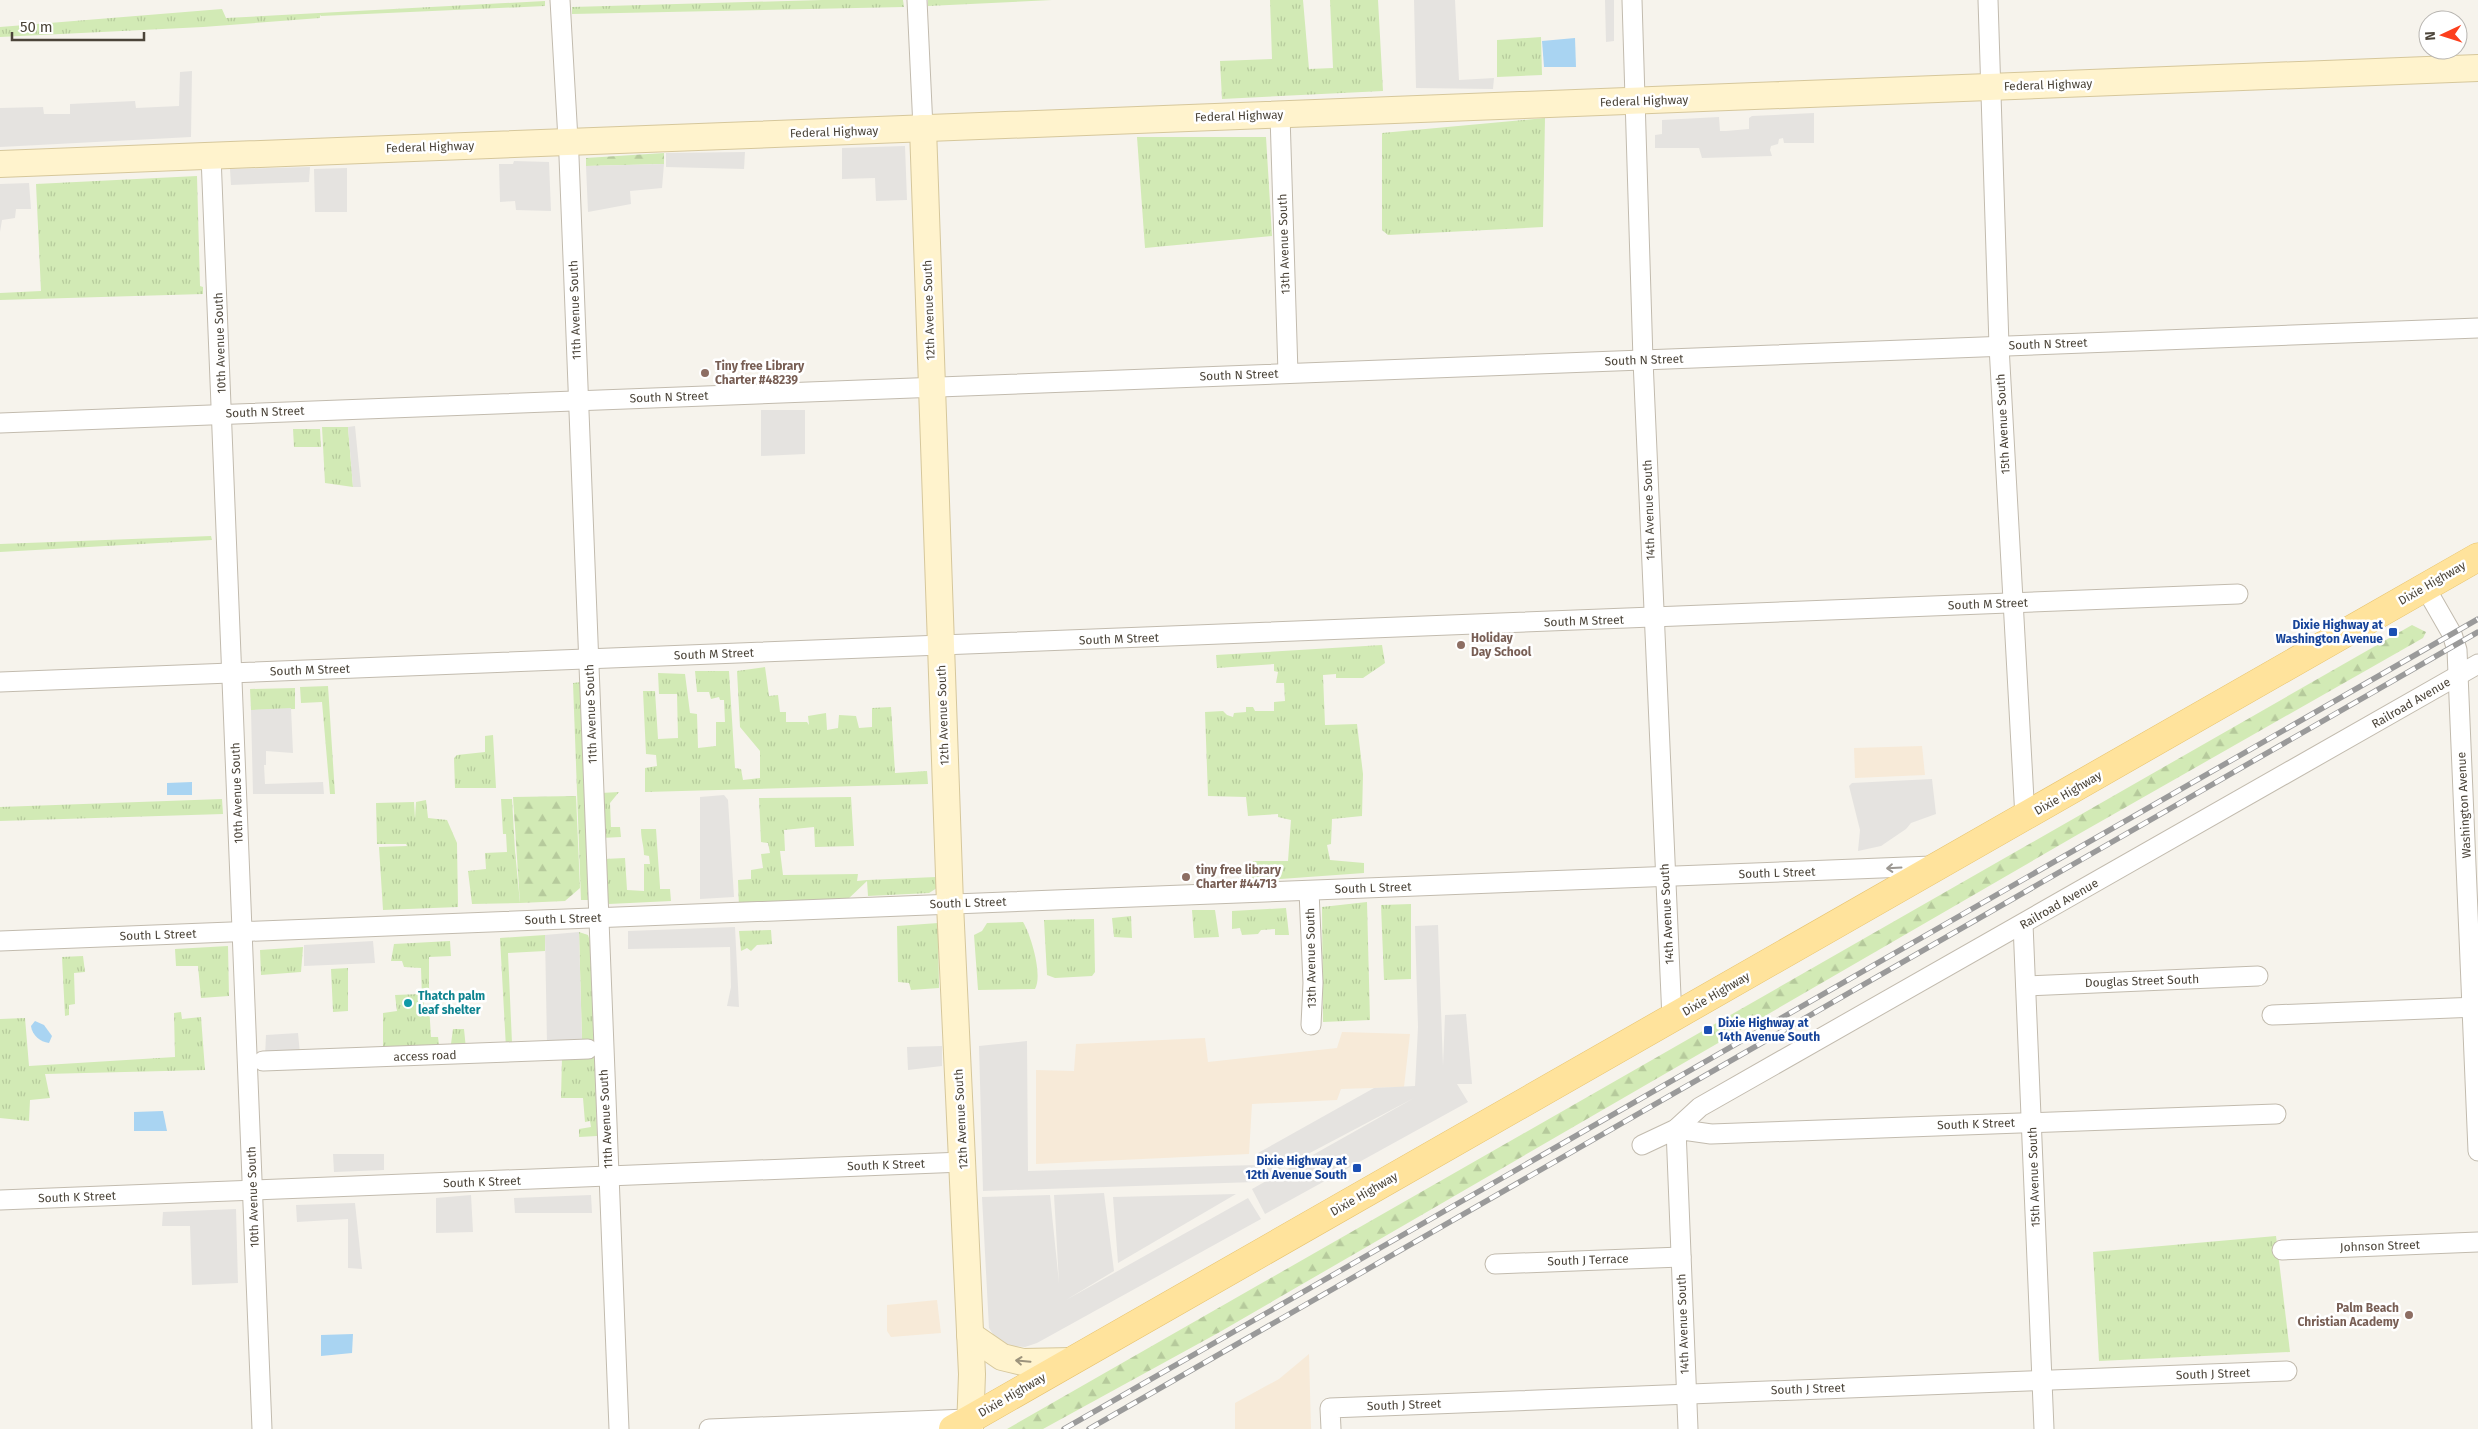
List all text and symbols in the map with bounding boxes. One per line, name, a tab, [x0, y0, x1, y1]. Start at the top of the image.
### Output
scale bar	[12, 10, 145, 42]
north arrow	[2418, 10, 2468, 60]
text: 50 m	[20, 18, 53, 36]
text: N	[2422, 31, 2439, 41]
street label: Federal Highway	[2003, 76, 2093, 94]
street label: Federal Highway	[1599, 92, 1689, 110]
street label: Federal Highway	[1194, 107, 1284, 125]
street label: Federal Highway	[789, 123, 879, 141]
street label: Federal Highway	[385, 138, 475, 156]
street label: 13th Avenue South	[1275, 193, 1293, 295]
street label: 12th Avenue South	[920, 259, 938, 361]
street label: 11th Avenue South	[566, 260, 584, 360]
street label: 10th Avenue South	[211, 292, 229, 394]
street label: South N Street	[2008, 336, 2088, 352]
street label: South N Street	[1604, 352, 1684, 368]
place label: Tiny free Library Charter #48239	[715, 359, 805, 387]
marker: Tiny free Library Charter #48239	[699, 367, 711, 379]
street label: South N Street	[1199, 367, 1279, 383]
street label: 15th Avenue South	[1993, 373, 2013, 475]
street label: South N Street	[629, 389, 709, 405]
street label: South N Street	[225, 404, 305, 420]
street label: 14th Avenue South	[1640, 459, 1658, 561]
street label: Dixie Highway	[2396, 558, 2468, 608]
street label: South M Street	[1948, 596, 2029, 612]
street label: South M Street	[1544, 613, 1625, 629]
place label: Dixie Highway at Washington Avenue	[2276, 618, 2383, 646]
marker: Dixie Highway at Washington Avenue	[2387, 626, 2399, 638]
street label: South M Street	[1079, 631, 1160, 647]
place label: Holiday Day School	[1471, 631, 1532, 659]
marker: Holiday Day School	[1455, 639, 1467, 651]
street label: South M Street	[674, 646, 755, 662]
street label: South M Street	[270, 662, 351, 678]
street label: 11th Avenue South	[582, 664, 600, 764]
street label: 12th Avenue South	[934, 664, 952, 766]
street label: Railroad Avenue	[2369, 675, 2453, 731]
street label: 10th Avenue South	[228, 742, 246, 844]
street label: Washington Avenue	[2454, 751, 2474, 859]
street label: Dixie Highway	[2032, 768, 2104, 818]
place label: tiny free library Charter #44713	[1196, 863, 1282, 891]
street label: 14th Avenue South	[1657, 863, 1677, 965]
one-way arrow	[1887, 864, 1903, 873]
street label: South L Street	[1738, 865, 1816, 881]
marker: tiny free library Charter #44713	[1180, 871, 1192, 883]
street label: Railroad Avenue	[2017, 876, 2101, 932]
street label: South L Street	[1334, 880, 1412, 896]
street label: South L Street	[929, 895, 1007, 911]
street label: 13th Avenue South	[1303, 908, 1319, 1008]
street label: South L Street	[524, 911, 602, 927]
street label: South L Street	[119, 927, 197, 943]
street label: Dixie Highway	[1680, 969, 1752, 1019]
street label: Douglas Street South	[2085, 972, 2199, 990]
place label: Thatch palm leaf shelter	[418, 989, 485, 1017]
marker: Thatch palm leaf shelter	[402, 997, 414, 1009]
place label: Dixie Highway at 14th Avenue South	[1718, 1016, 1820, 1044]
marker: Dixie Highway at 14th Avenue South	[1702, 1024, 1714, 1036]
street label: access road	[393, 1048, 457, 1064]
street label: 12th Avenue South	[951, 1068, 971, 1170]
street label: 11th Avenue South	[596, 1069, 616, 1169]
street label: South K Street	[1937, 1116, 2016, 1132]
street label: 15th Avenue South	[2025, 1126, 2043, 1228]
street label: 10th Avenue South	[244, 1146, 262, 1248]
place label: Dixie Highway at 12th Avenue South	[1246, 1154, 1347, 1182]
street label: South K Street	[847, 1157, 926, 1173]
marker: Dixie Highway at 12th Avenue South	[1351, 1162, 1363, 1174]
street label: Dixie Highway	[1328, 1169, 1400, 1219]
street label: South K Street	[443, 1174, 522, 1190]
street label: South K Street	[38, 1189, 117, 1205]
street label: Johnson Street	[2340, 1238, 2421, 1254]
street label: South J Terrace	[1547, 1252, 1629, 1268]
street label: 14th Avenue South	[1674, 1273, 1692, 1375]
place label: Palm Beach Christian Academy	[2298, 1301, 2400, 1329]
marker: Palm Beach Christian Academy	[2403, 1309, 2415, 1321]
one-way arrow	[1016, 1356, 1032, 1366]
street label: South J Street	[2176, 1366, 2251, 1382]
street label: Dixie Highway	[976, 1370, 1048, 1420]
street label: South J Street	[1771, 1381, 1846, 1397]
street label: South J Street	[1367, 1397, 1442, 1413]

